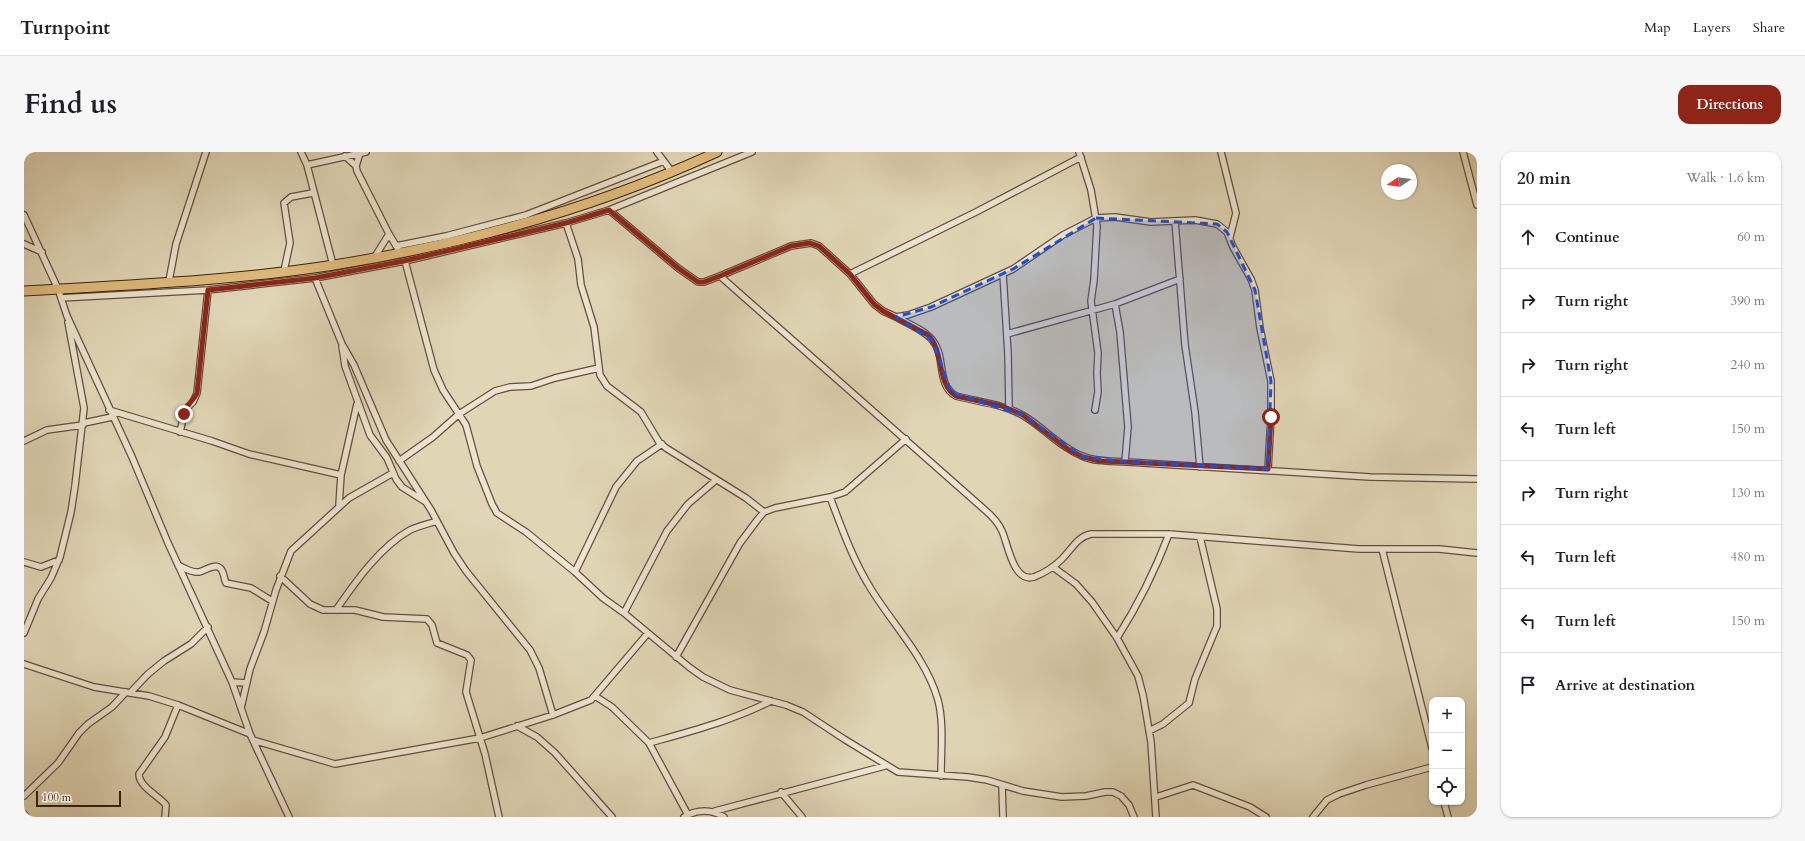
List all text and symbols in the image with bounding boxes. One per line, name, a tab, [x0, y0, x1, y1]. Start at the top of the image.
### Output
text: Turnpoint	[20, 15, 110, 41]
text: Map	[1644, 18, 1671, 37]
text: Layers	[1693, 18, 1731, 37]
text: Share	[1753, 18, 1785, 37]
text: Find us	[24, 85, 117, 123]
button: Directions	[1678, 85, 1781, 124]
north arrow	[1381, 164, 1417, 200]
text: 20 min	[1517, 167, 1571, 190]
text: Walk · 1.6 km	[1686, 169, 1765, 187]
icon: ahead	[1517, 226, 1539, 248]
text: Continue	[1555, 227, 1620, 247]
text: 60 m	[1737, 228, 1765, 246]
icon: right	[1517, 290, 1539, 312]
text: Turn right	[1555, 291, 1628, 311]
text: 390 m	[1731, 292, 1765, 310]
icon: right	[1517, 354, 1539, 376]
text: Turn right	[1555, 355, 1628, 375]
text: 240 m	[1731, 356, 1765, 374]
route end	[175, 405, 193, 423]
route start	[1262, 408, 1280, 426]
icon: left	[1517, 418, 1539, 440]
text: Turn left	[1555, 419, 1616, 439]
text: 150 m	[1731, 420, 1765, 438]
icon: right	[1517, 482, 1539, 504]
text: Turn right	[1555, 483, 1628, 503]
text: 130 m	[1731, 484, 1765, 502]
icon: left	[1517, 546, 1539, 568]
text: Turn left	[1555, 547, 1616, 567]
text: 480 m	[1731, 548, 1765, 566]
icon: left	[1517, 610, 1539, 632]
text: Turn left	[1555, 611, 1616, 631]
text: 150 m	[1731, 612, 1765, 630]
icon: arrive	[1517, 674, 1539, 696]
text: Arrive at destination	[1555, 675, 1695, 695]
map controls	[1429, 697, 1465, 805]
button: +	[1429, 697, 1465, 733]
button: −	[1429, 733, 1465, 769]
button: locate	[1429, 769, 1465, 805]
scale bar	[36, 789, 121, 808]
text: 100 m	[42, 790, 71, 805]

